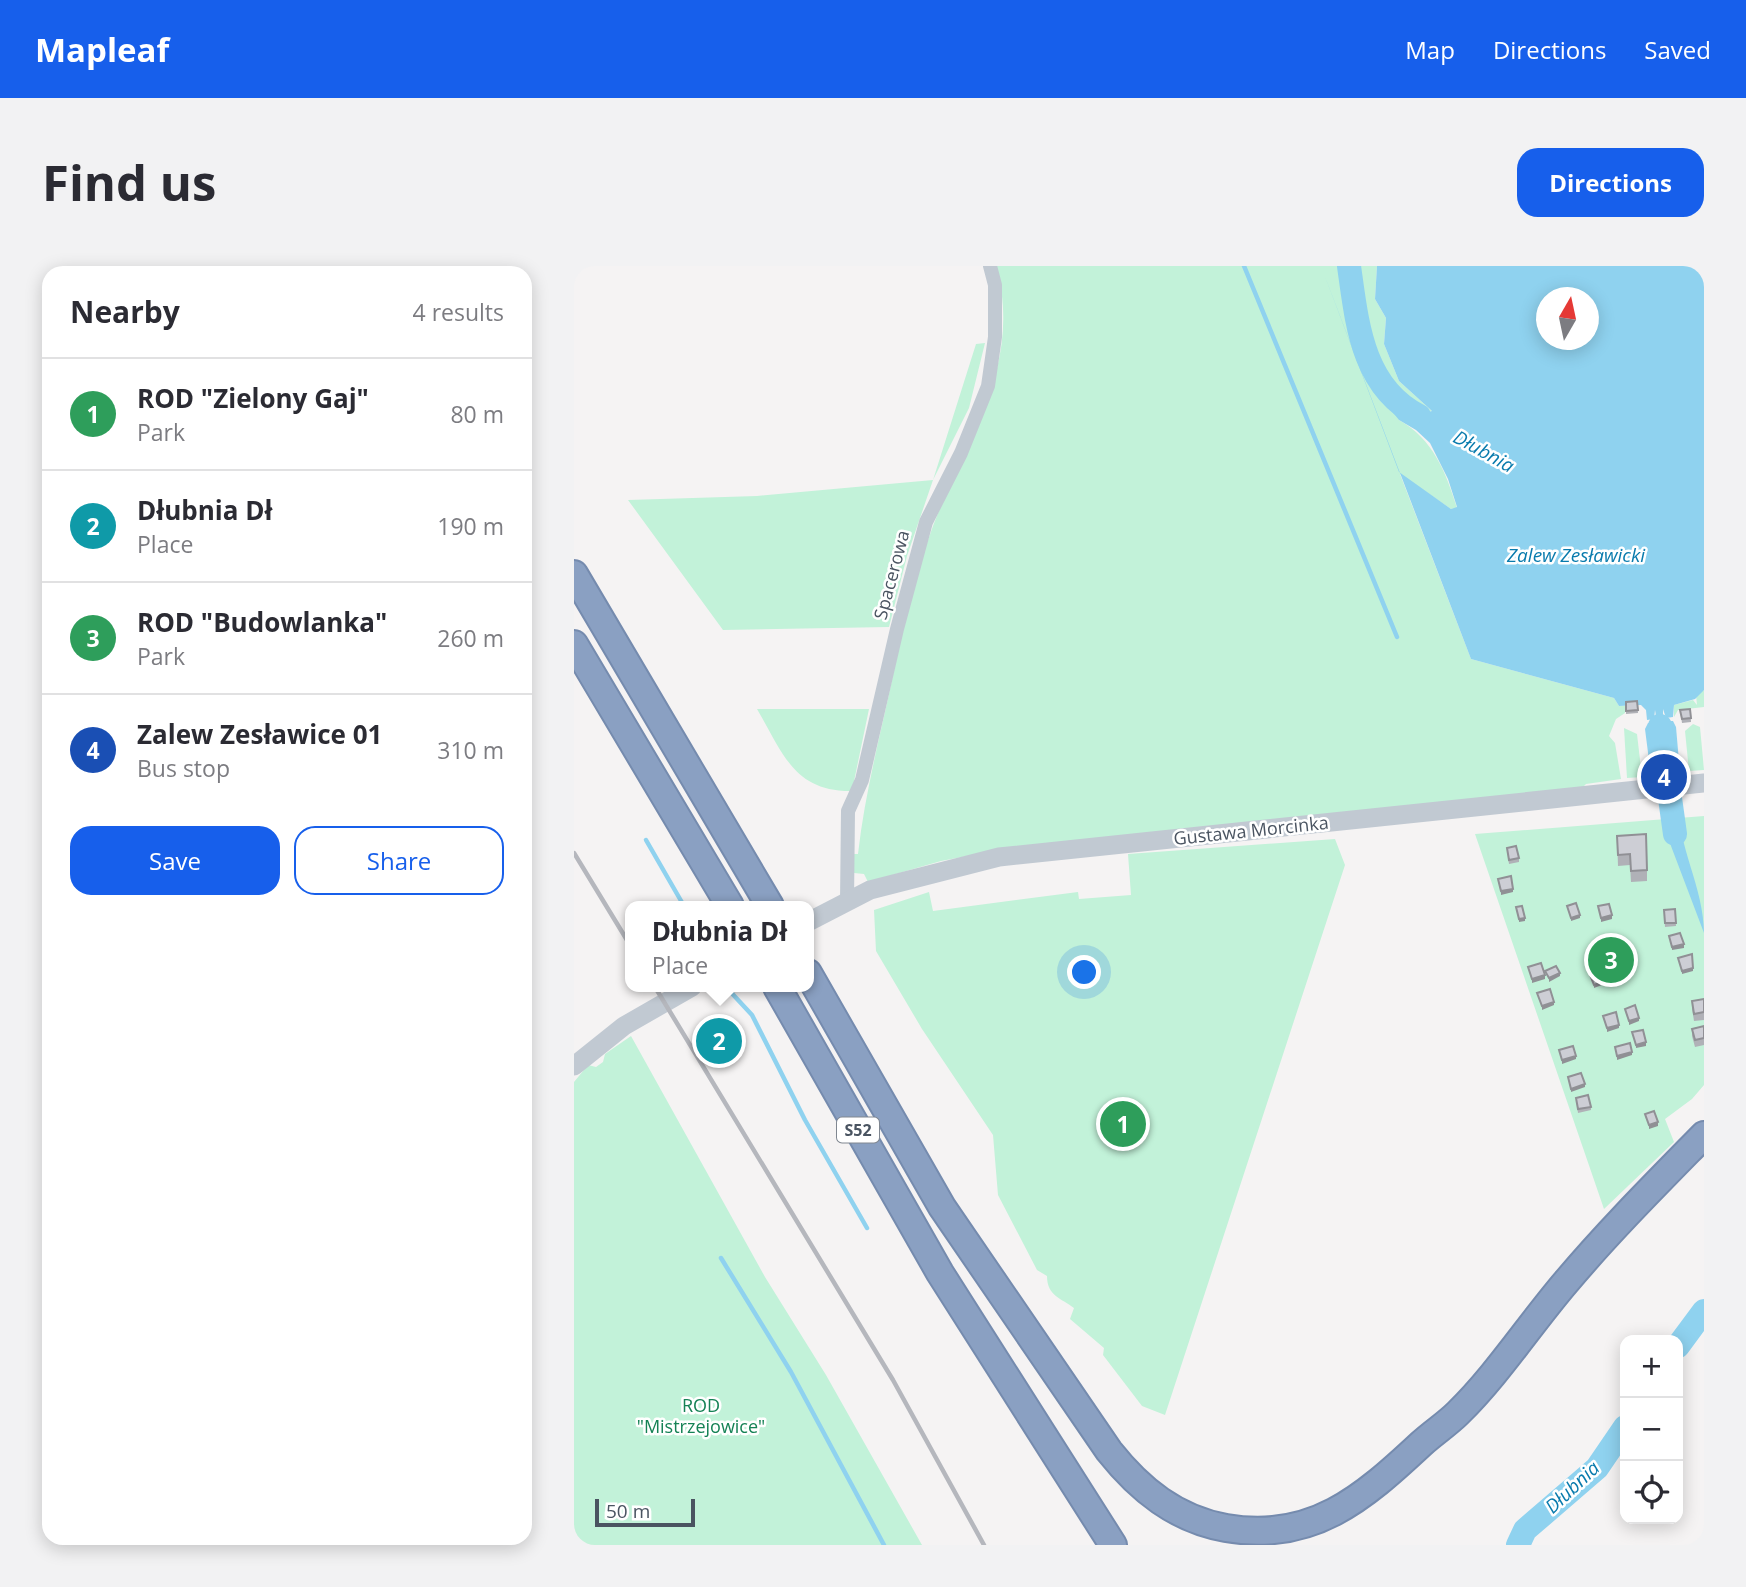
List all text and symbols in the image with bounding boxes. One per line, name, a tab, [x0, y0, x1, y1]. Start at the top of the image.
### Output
text: Mapleaf	[35, 27, 169, 72]
text: Map	[1405, 33, 1455, 66]
text: Directions	[1493, 33, 1606, 66]
text: Saved	[1644, 33, 1711, 66]
button: Directions	[1517, 148, 1704, 217]
text: Find us	[42, 149, 216, 215]
north arrow	[1536, 287, 1599, 350]
text: Nearby	[70, 291, 180, 332]
text: 4 results	[413, 296, 504, 328]
text: ROD "Zielony Gaj"	[137, 380, 369, 416]
text: 1	[86, 398, 100, 430]
text: 80 m	[450, 398, 504, 430]
text: Park	[137, 416, 185, 448]
water label: Dłubnia	[1449, 424, 1519, 478]
text: Dłubnia Dł	[137, 492, 272, 528]
text: 2	[86, 510, 100, 542]
text: 190 m	[437, 510, 504, 542]
street label: Spacerowa	[868, 527, 914, 622]
text: Place	[137, 528, 193, 560]
water label: Zalew Zesławicki	[1506, 542, 1646, 568]
text: ROD "Budowlanka"	[137, 604, 387, 640]
text: 3	[86, 622, 100, 654]
text: 260 m	[437, 622, 504, 654]
text: Park	[137, 640, 185, 672]
text: Zalew Zesławice 01	[137, 716, 382, 752]
text: 4	[86, 734, 100, 766]
text: 310 m	[437, 734, 504, 766]
pin: 4	[1641, 751, 1687, 803]
text: Bus stop	[137, 752, 230, 784]
street label: Gustawa Morcinka	[1172, 810, 1330, 850]
button: Save	[70, 826, 280, 895]
button: Share	[294, 826, 504, 895]
popup	[625, 901, 814, 992]
text: Dłubnia Dł	[652, 913, 787, 949]
pin: 3	[1588, 934, 1634, 986]
text: Place	[652, 949, 708, 981]
your location	[1067, 955, 1101, 989]
pin: 2	[696, 1015, 742, 1067]
pin: 1	[1100, 1098, 1146, 1150]
road number: S52	[837, 1118, 879, 1142]
map controls	[1620, 1335, 1683, 1524]
button: +	[1620, 1335, 1683, 1398]
park label: ROD "Mistrzejowice"	[637, 1393, 765, 1438]
button: −	[1620, 1398, 1683, 1461]
water label: Dłubnia	[1539, 1455, 1605, 1519]
button: locate	[1620, 1461, 1683, 1524]
scale bar	[595, 1496, 695, 1528]
text: 50 m	[606, 1498, 650, 1524]

